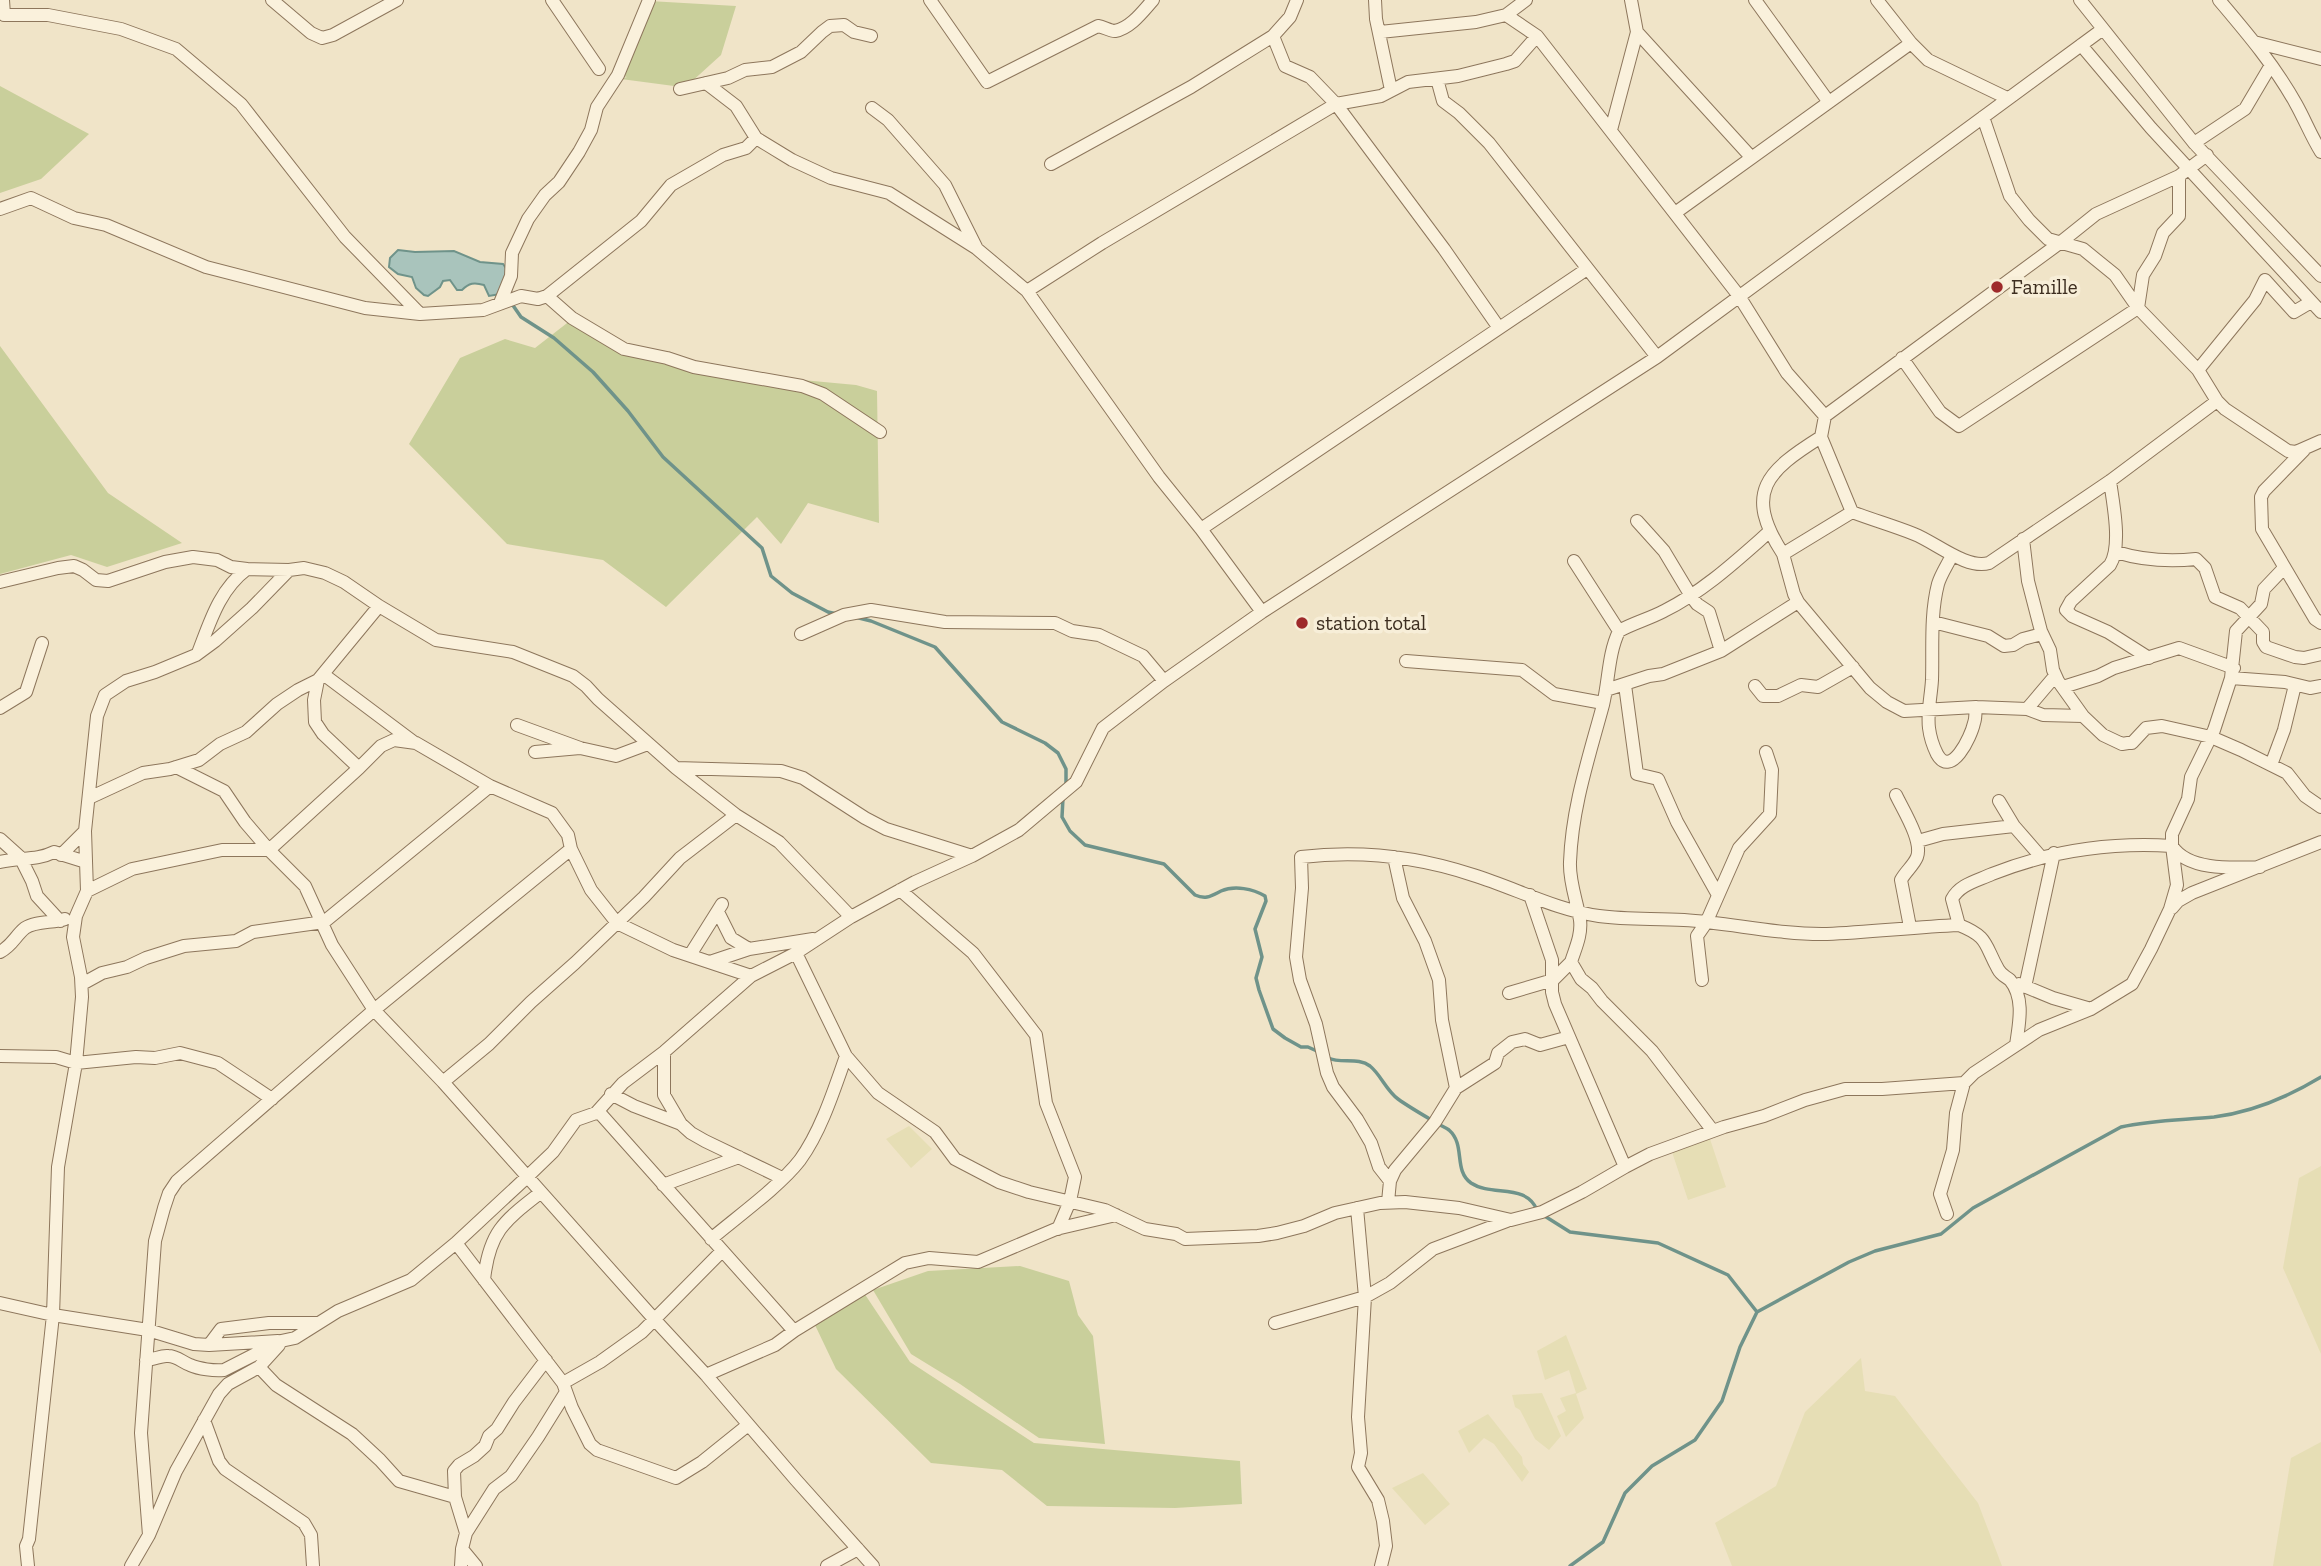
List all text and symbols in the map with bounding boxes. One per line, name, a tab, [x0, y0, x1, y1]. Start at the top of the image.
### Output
place label: Famille	[2011, 274, 2078, 299]
marker: Famille	[1989, 279, 2005, 295]
place label: station total	[1316, 610, 1427, 635]
marker: station total	[1294, 615, 1310, 631]

